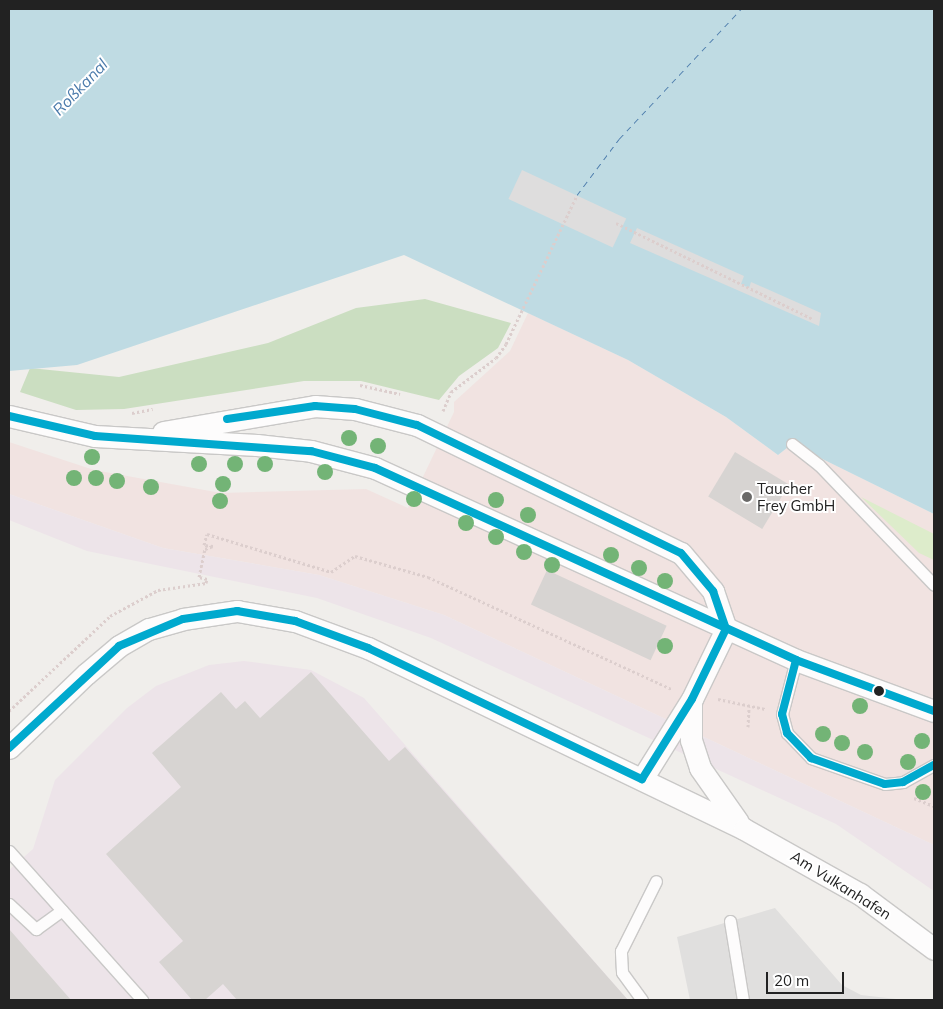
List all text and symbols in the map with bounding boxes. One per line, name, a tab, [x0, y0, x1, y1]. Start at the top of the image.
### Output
water label: Roßkanal	[49, 55, 111, 119]
place label: Taucher Frey GmbH	[757, 479, 835, 514]
marker: Taucher Frey GmbH	[741, 491, 753, 503]
unlabelled marker	[874, 686, 884, 696]
street label: Am Vulkanhafen	[787, 847, 895, 923]
scale bar	[768, 962, 846, 994]
text: 20 m	[774, 971, 809, 990]

